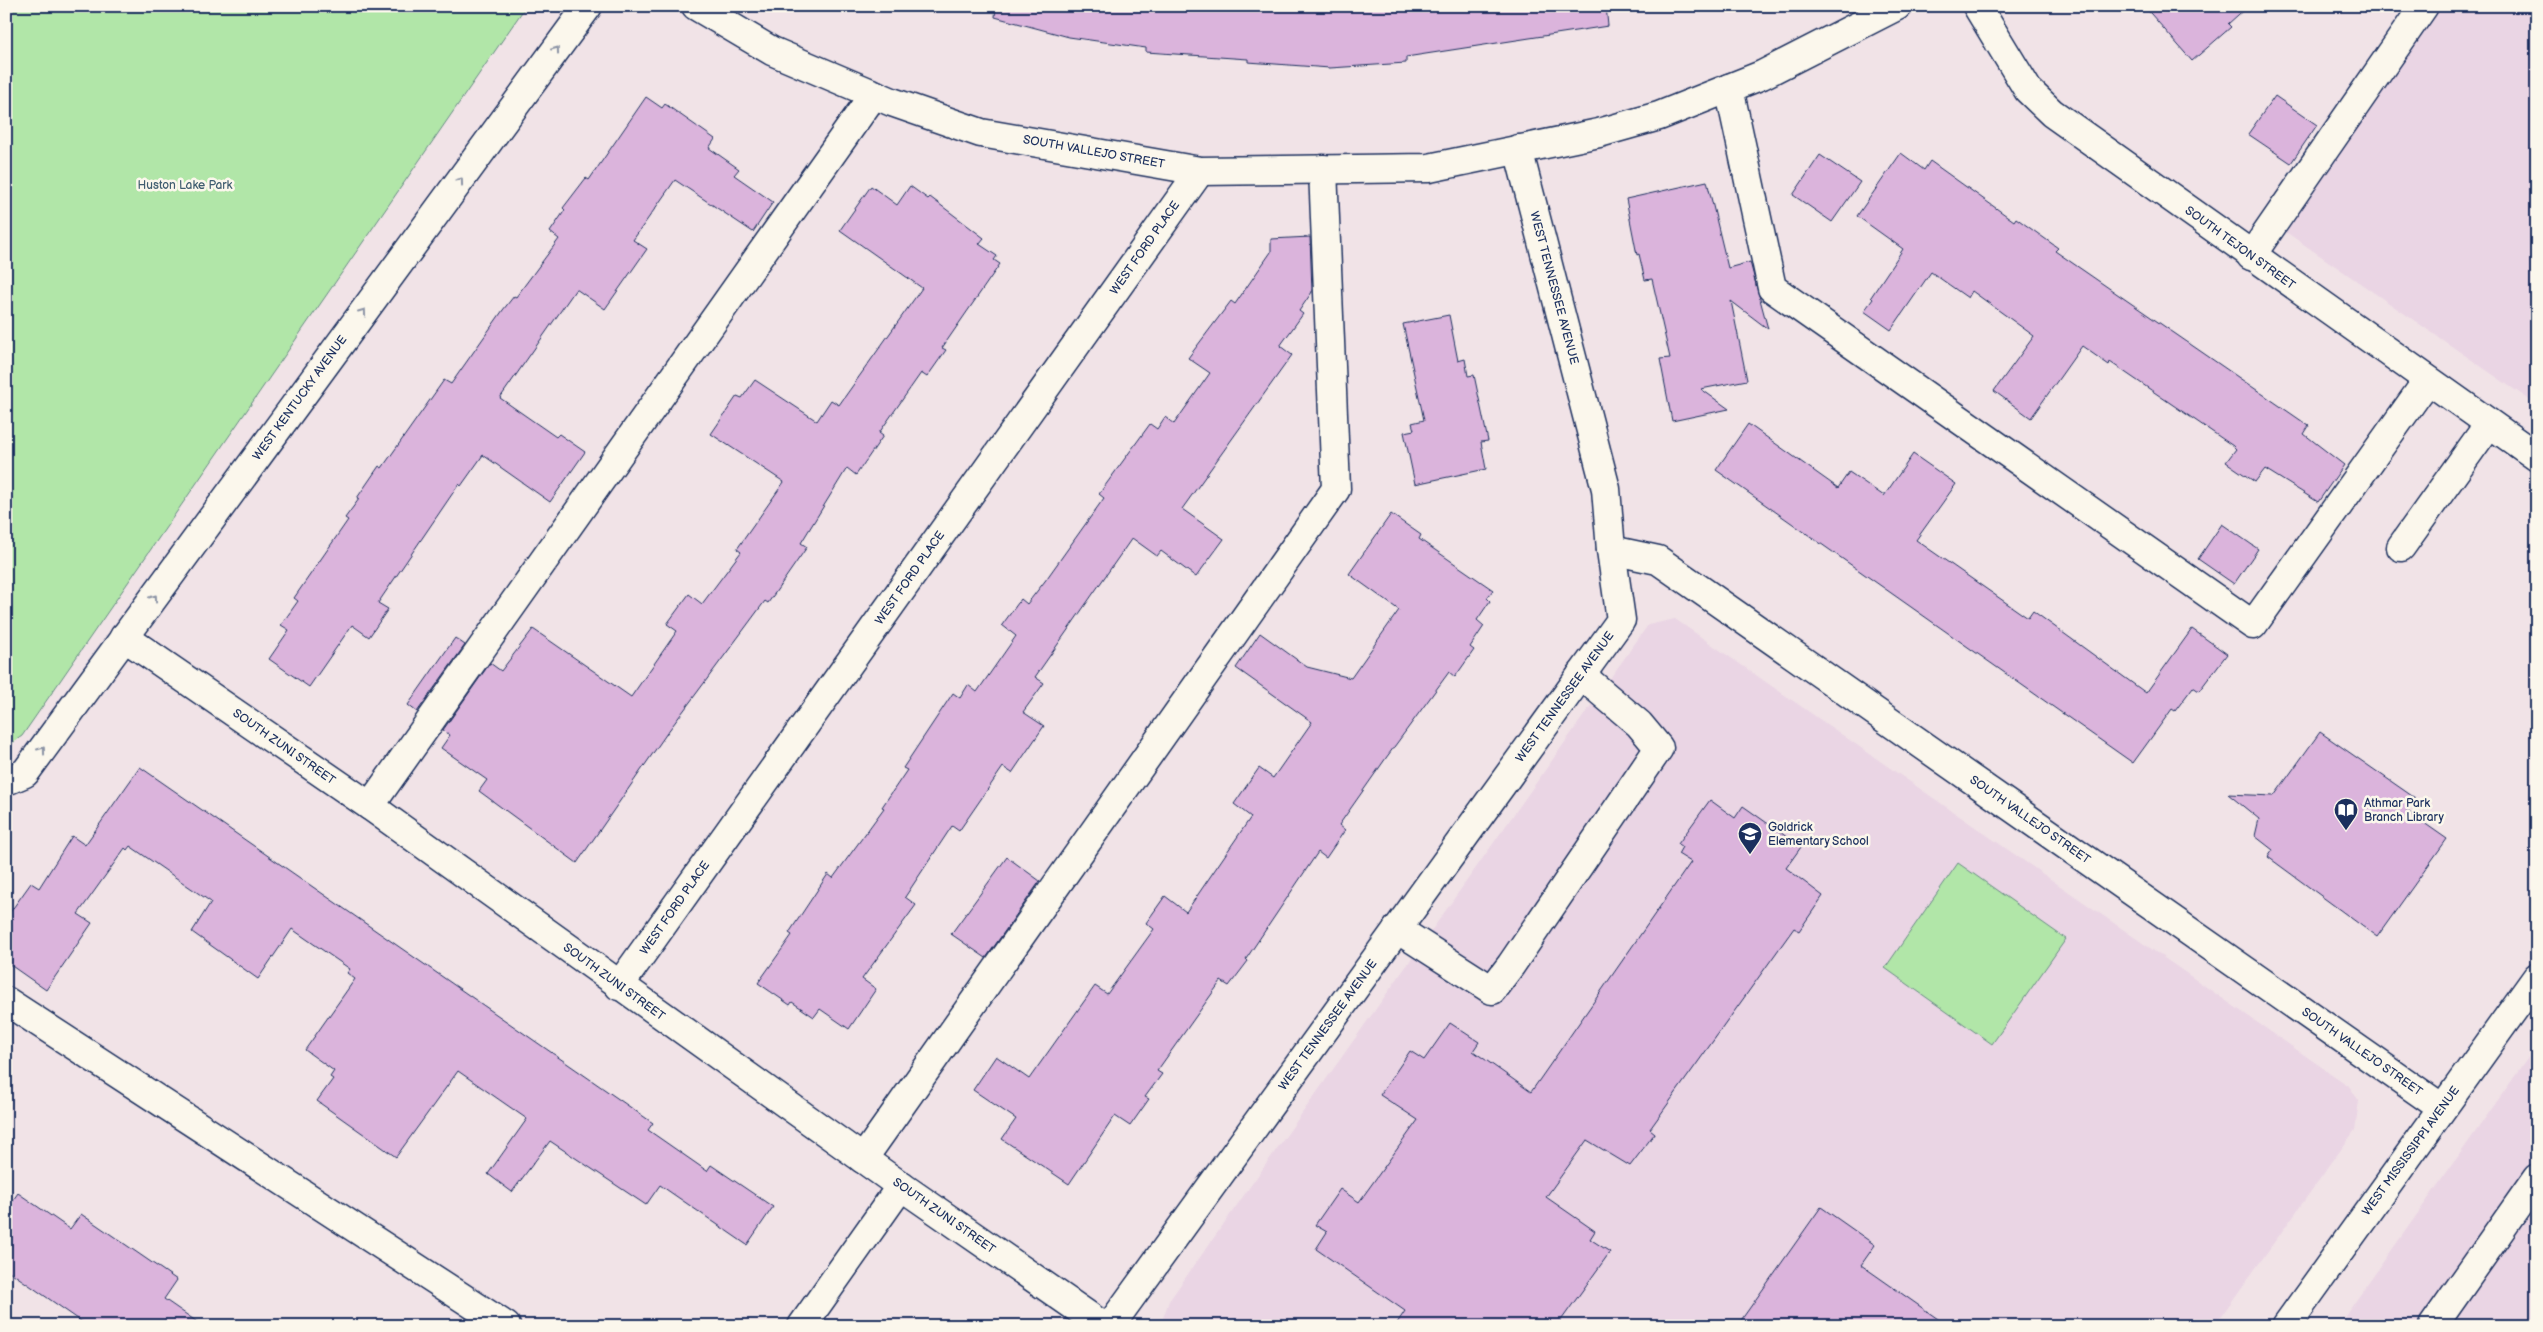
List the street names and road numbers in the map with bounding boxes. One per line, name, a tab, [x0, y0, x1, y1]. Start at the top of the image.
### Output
street label: SOUTH VALLEJO STREET	[1022, 132, 1167, 172]
street label: WEST FORD PLACE	[1107, 198, 1183, 298]
street label: SOUTH TEJON STREET	[2182, 203, 2299, 293]
street label: WEST TENNESSEE AVENUE	[1526, 210, 1582, 366]
street label: WEST KENTUCKY AVENUE	[250, 332, 350, 463]
street label: WEST FORD PLACE	[872, 528, 948, 628]
street label: WEST TENNESSEE AVENUE	[1513, 629, 1618, 765]
street label: SOUTH ZUNI STREET	[230, 706, 339, 789]
street label: SOUTH VALLEJO STREET	[1967, 773, 2094, 868]
street label: WEST FORD PLACE	[637, 858, 713, 958]
street label: SOUTH ZUNI STREET	[560, 940, 668, 1024]
street label: WEST TENNESSEE AVENUE	[1276, 957, 1381, 1093]
street label: SOUTH VALLEJO STREET	[2299, 1005, 2426, 1100]
street label: WEST MISSISSIPPI AVENUE	[2359, 1083, 2463, 1219]
street label: SOUTH ZUNI STREET	[890, 1175, 999, 1258]

